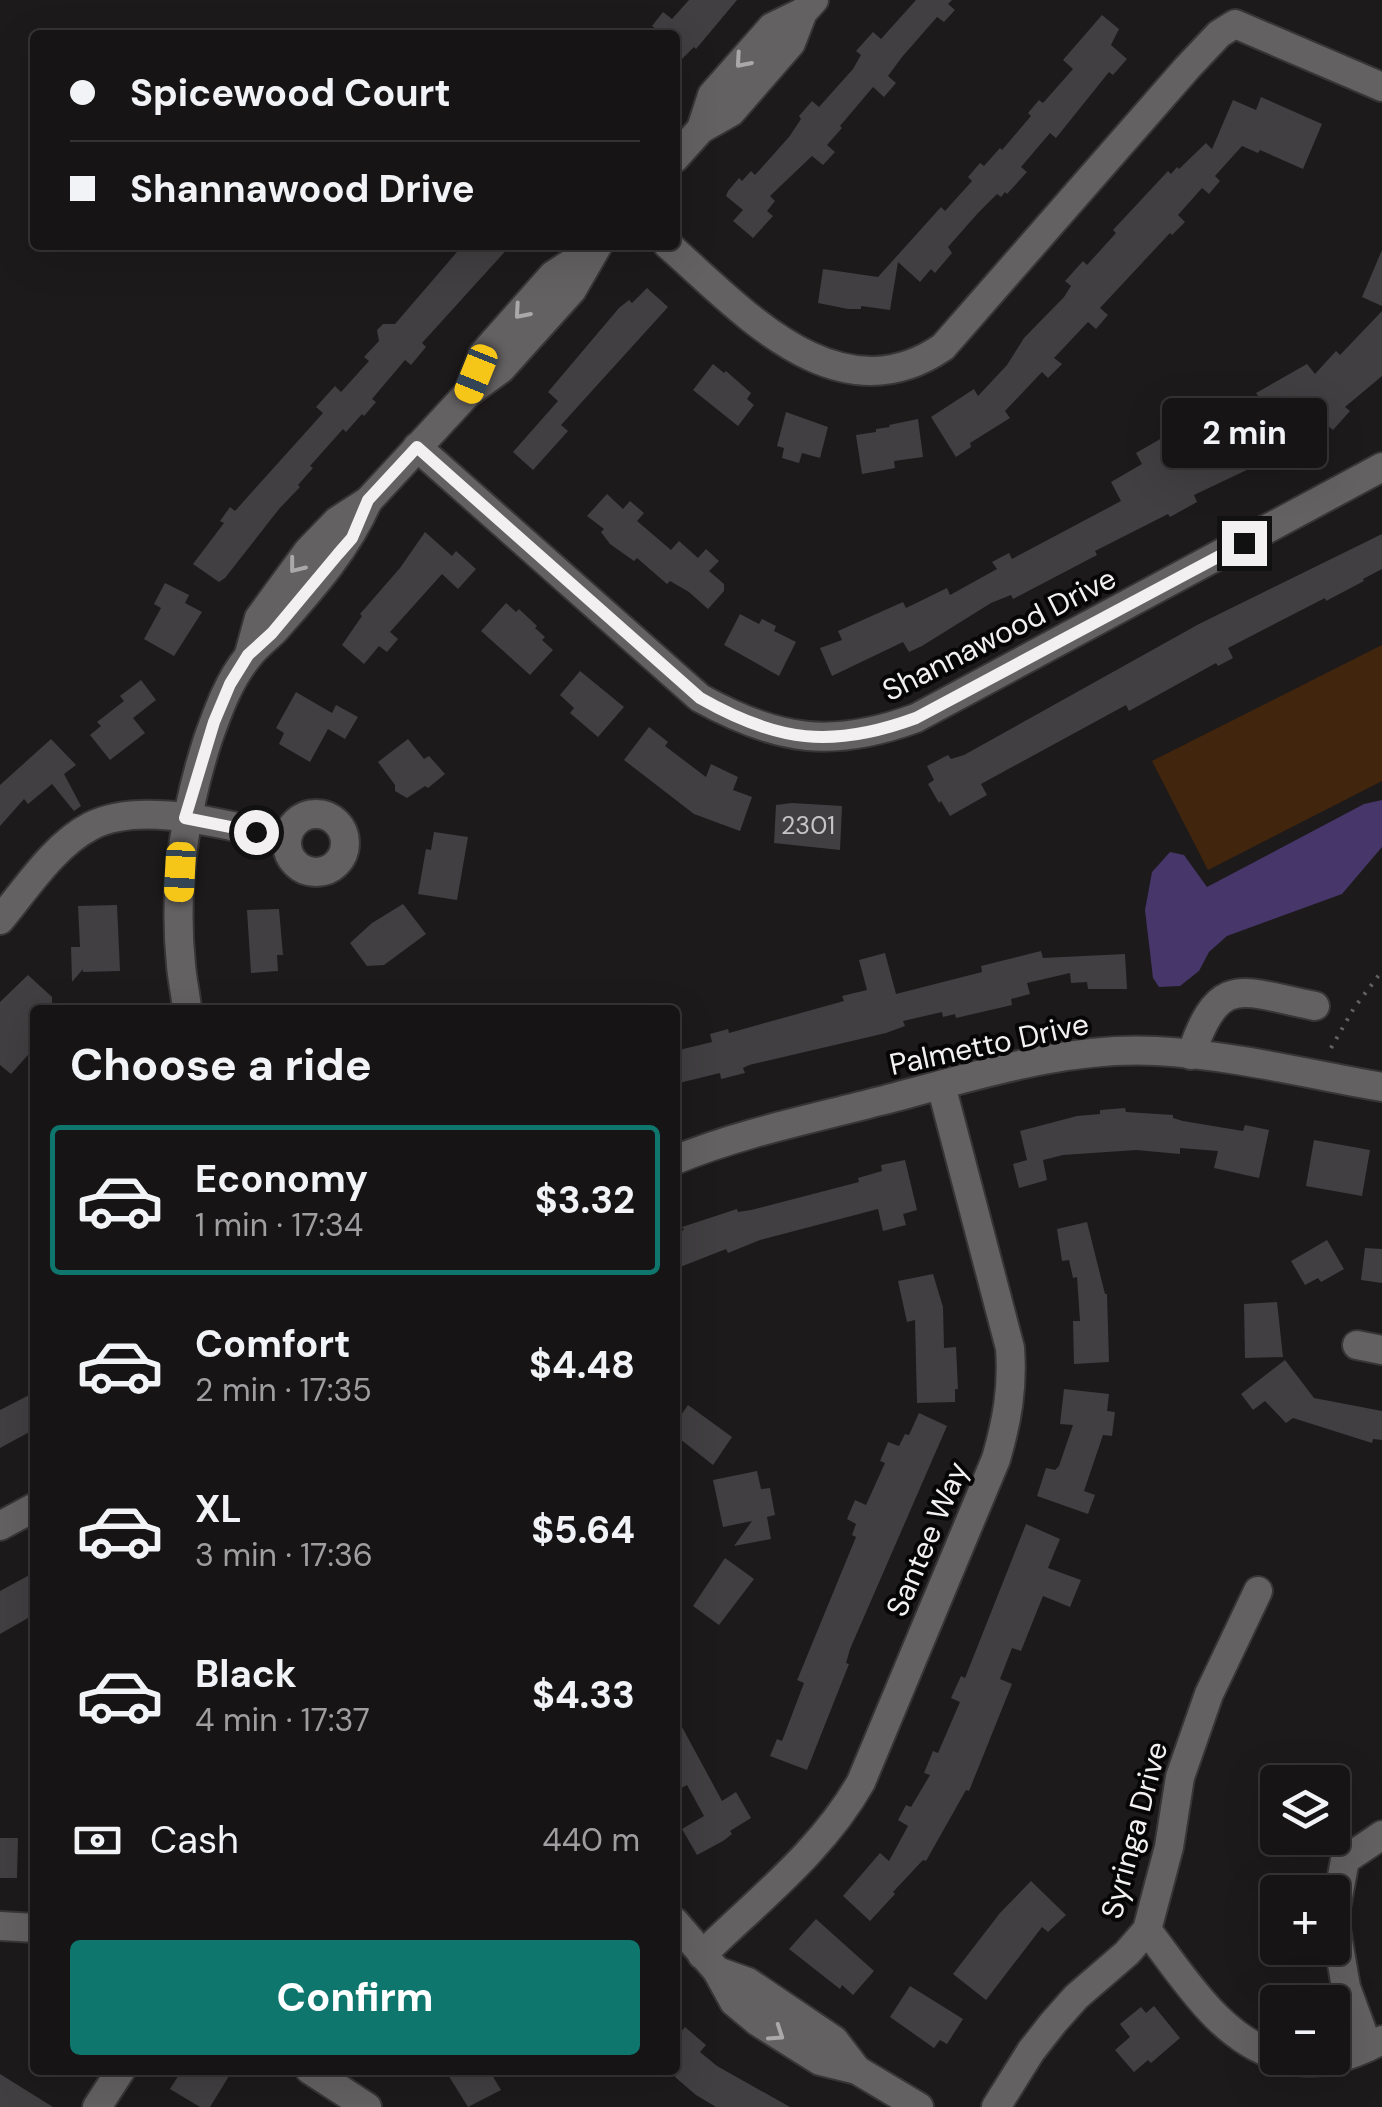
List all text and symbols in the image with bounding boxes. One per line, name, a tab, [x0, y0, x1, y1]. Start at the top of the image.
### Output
one-way arrow	[736, 49, 754, 68]
text: Spicewood Court	[130, 68, 451, 118]
text: Shannawood Drive	[130, 164, 475, 214]
one-way arrow	[514, 300, 532, 319]
car	[451, 341, 501, 407]
callout: 2 min	[1162, 398, 1326, 468]
text: 2 min	[1202, 412, 1287, 454]
route end	[1222, 521, 1267, 566]
one-way arrow	[291, 555, 308, 573]
street label: Shannawood Drive	[876, 558, 1122, 710]
house number: 2301	[781, 809, 835, 842]
route start	[234, 810, 279, 855]
car	[163, 841, 197, 903]
street label: Palmetto Drive	[886, 1004, 1092, 1084]
text: Choose a ride	[70, 1035, 372, 1094]
text: Economy	[195, 1154, 368, 1204]
icon: car	[75, 1155, 165, 1245]
text: $3.32	[535, 1175, 635, 1225]
text: 1 min · 17:34	[195, 1204, 363, 1246]
text: Comfort	[195, 1319, 351, 1369]
icon: car	[75, 1320, 165, 1410]
text: $4.48	[529, 1340, 635, 1390]
text: 2 min · 17:35	[195, 1369, 372, 1411]
street label: Santee Way	[877, 1455, 977, 1622]
text: XL	[195, 1484, 242, 1534]
icon: car	[75, 1485, 165, 1575]
text: $5.64	[531, 1505, 635, 1555]
text: 3 min · 17:36	[195, 1534, 373, 1576]
text: Black	[195, 1649, 297, 1699]
icon: car	[75, 1650, 165, 1740]
text: $4.33	[532, 1670, 635, 1720]
text: 4 min · 17:37	[195, 1699, 370, 1741]
street label: Syringa Drive	[1092, 1737, 1176, 1923]
map controls	[1260, 1765, 1350, 2075]
button: layers	[1260, 1765, 1350, 1855]
icon: cash	[70, 1813, 125, 1868]
text: Cash	[150, 1815, 239, 1865]
text: 440 m	[542, 1819, 640, 1861]
button: +	[1260, 1875, 1350, 1965]
button: Confirm	[70, 1940, 640, 2055]
button: −	[1260, 1985, 1350, 2075]
one-way arrow	[766, 2022, 784, 2041]

